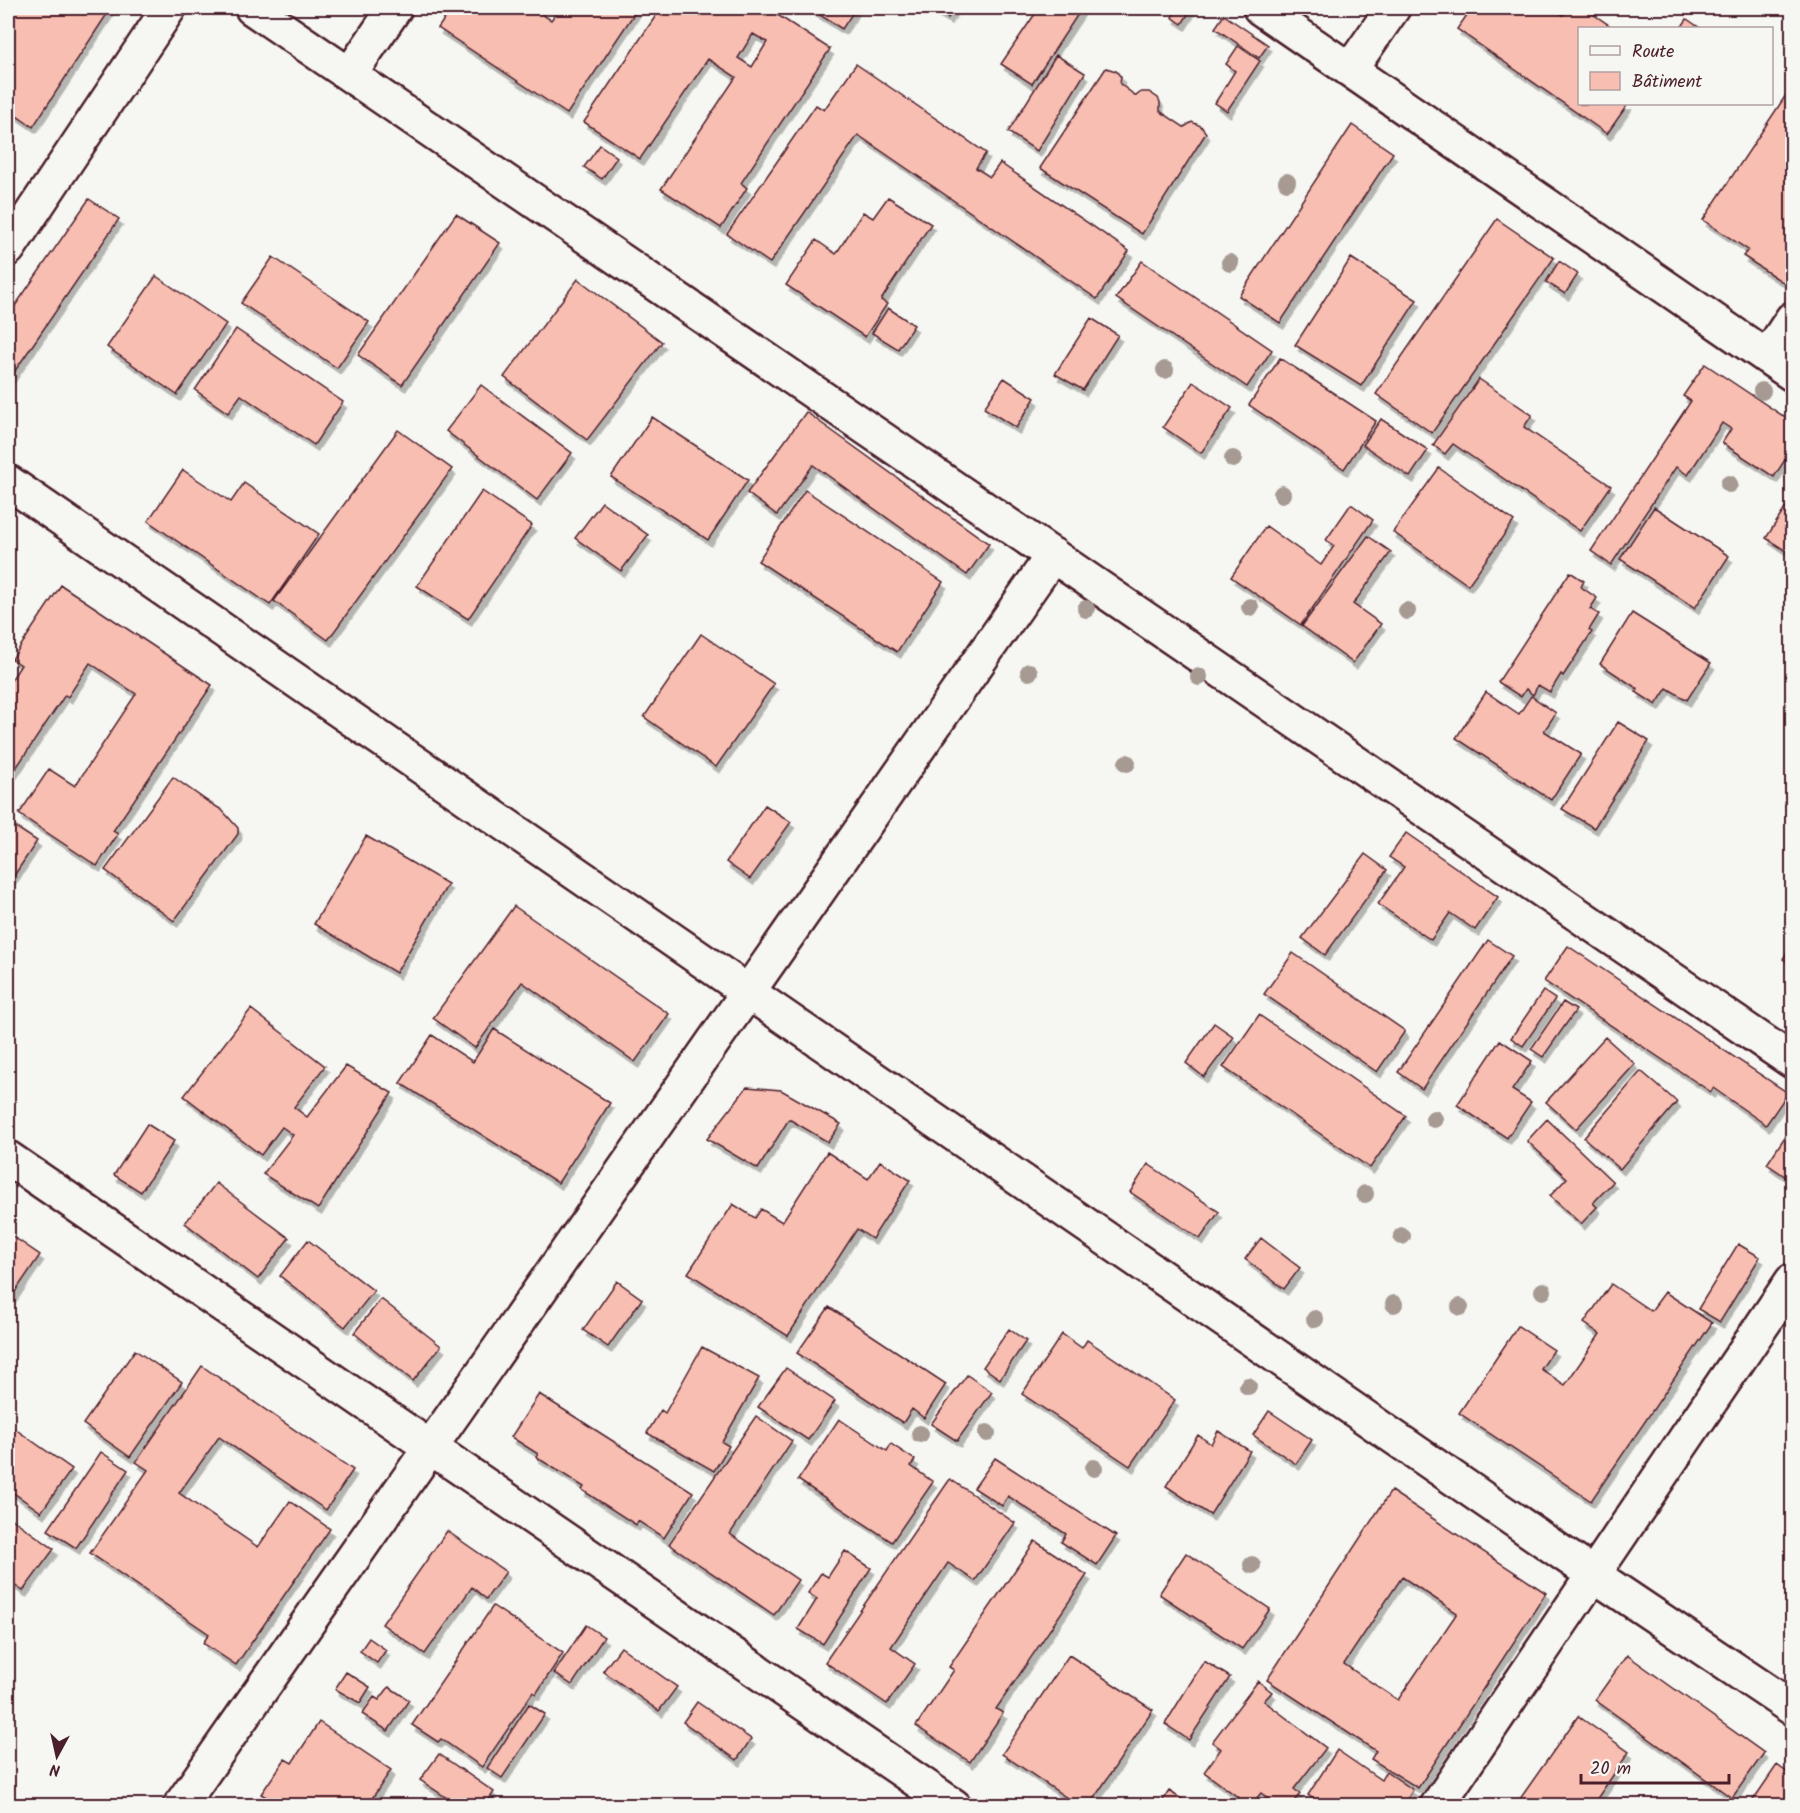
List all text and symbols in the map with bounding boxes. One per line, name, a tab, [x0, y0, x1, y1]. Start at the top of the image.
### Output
legend	[1578, 27, 1773, 105]
text: Route	[1632, 38, 1674, 67]
text: Bâtiment	[1632, 68, 1703, 97]
north arrow	[27, 1726, 87, 1786]
scale bar	[1581, 1747, 1730, 1785]
text: 20 m	[1590, 1755, 1631, 1784]
text: N	[48, 1756, 62, 1782]

